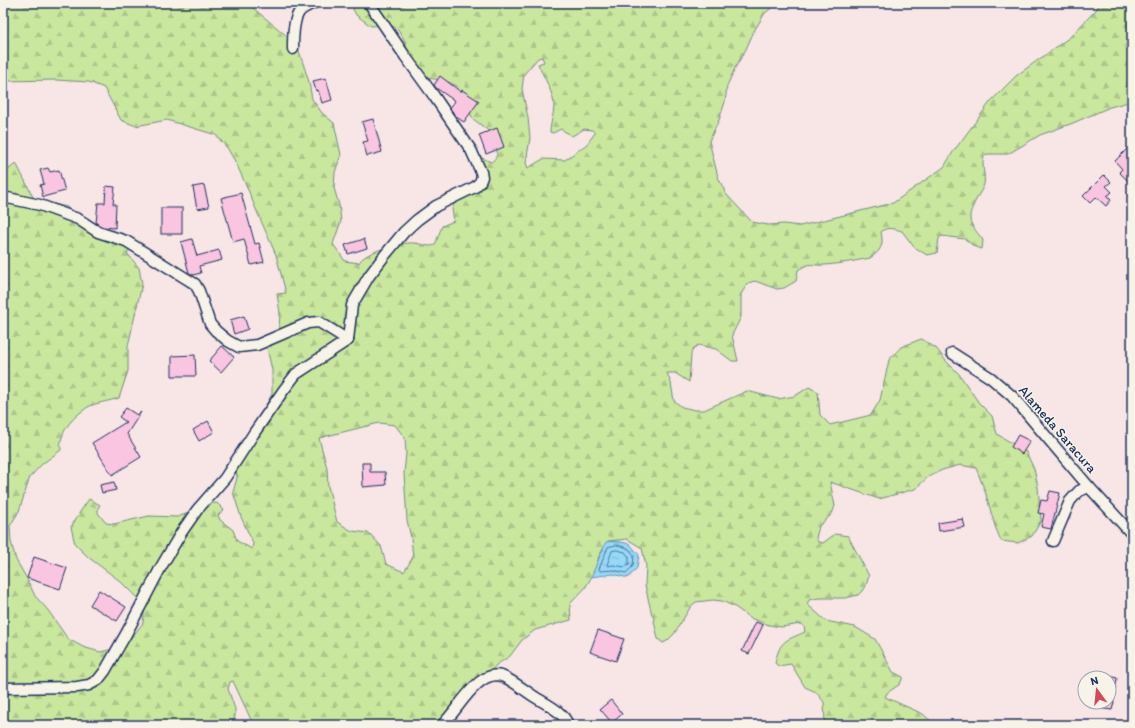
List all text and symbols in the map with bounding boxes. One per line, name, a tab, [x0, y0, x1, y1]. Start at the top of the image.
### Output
street label: Alameda Saracura	[1015, 382, 1101, 477]
north arrow	[1077, 670, 1117, 710]
text: N	[1089, 674, 1100, 688]

